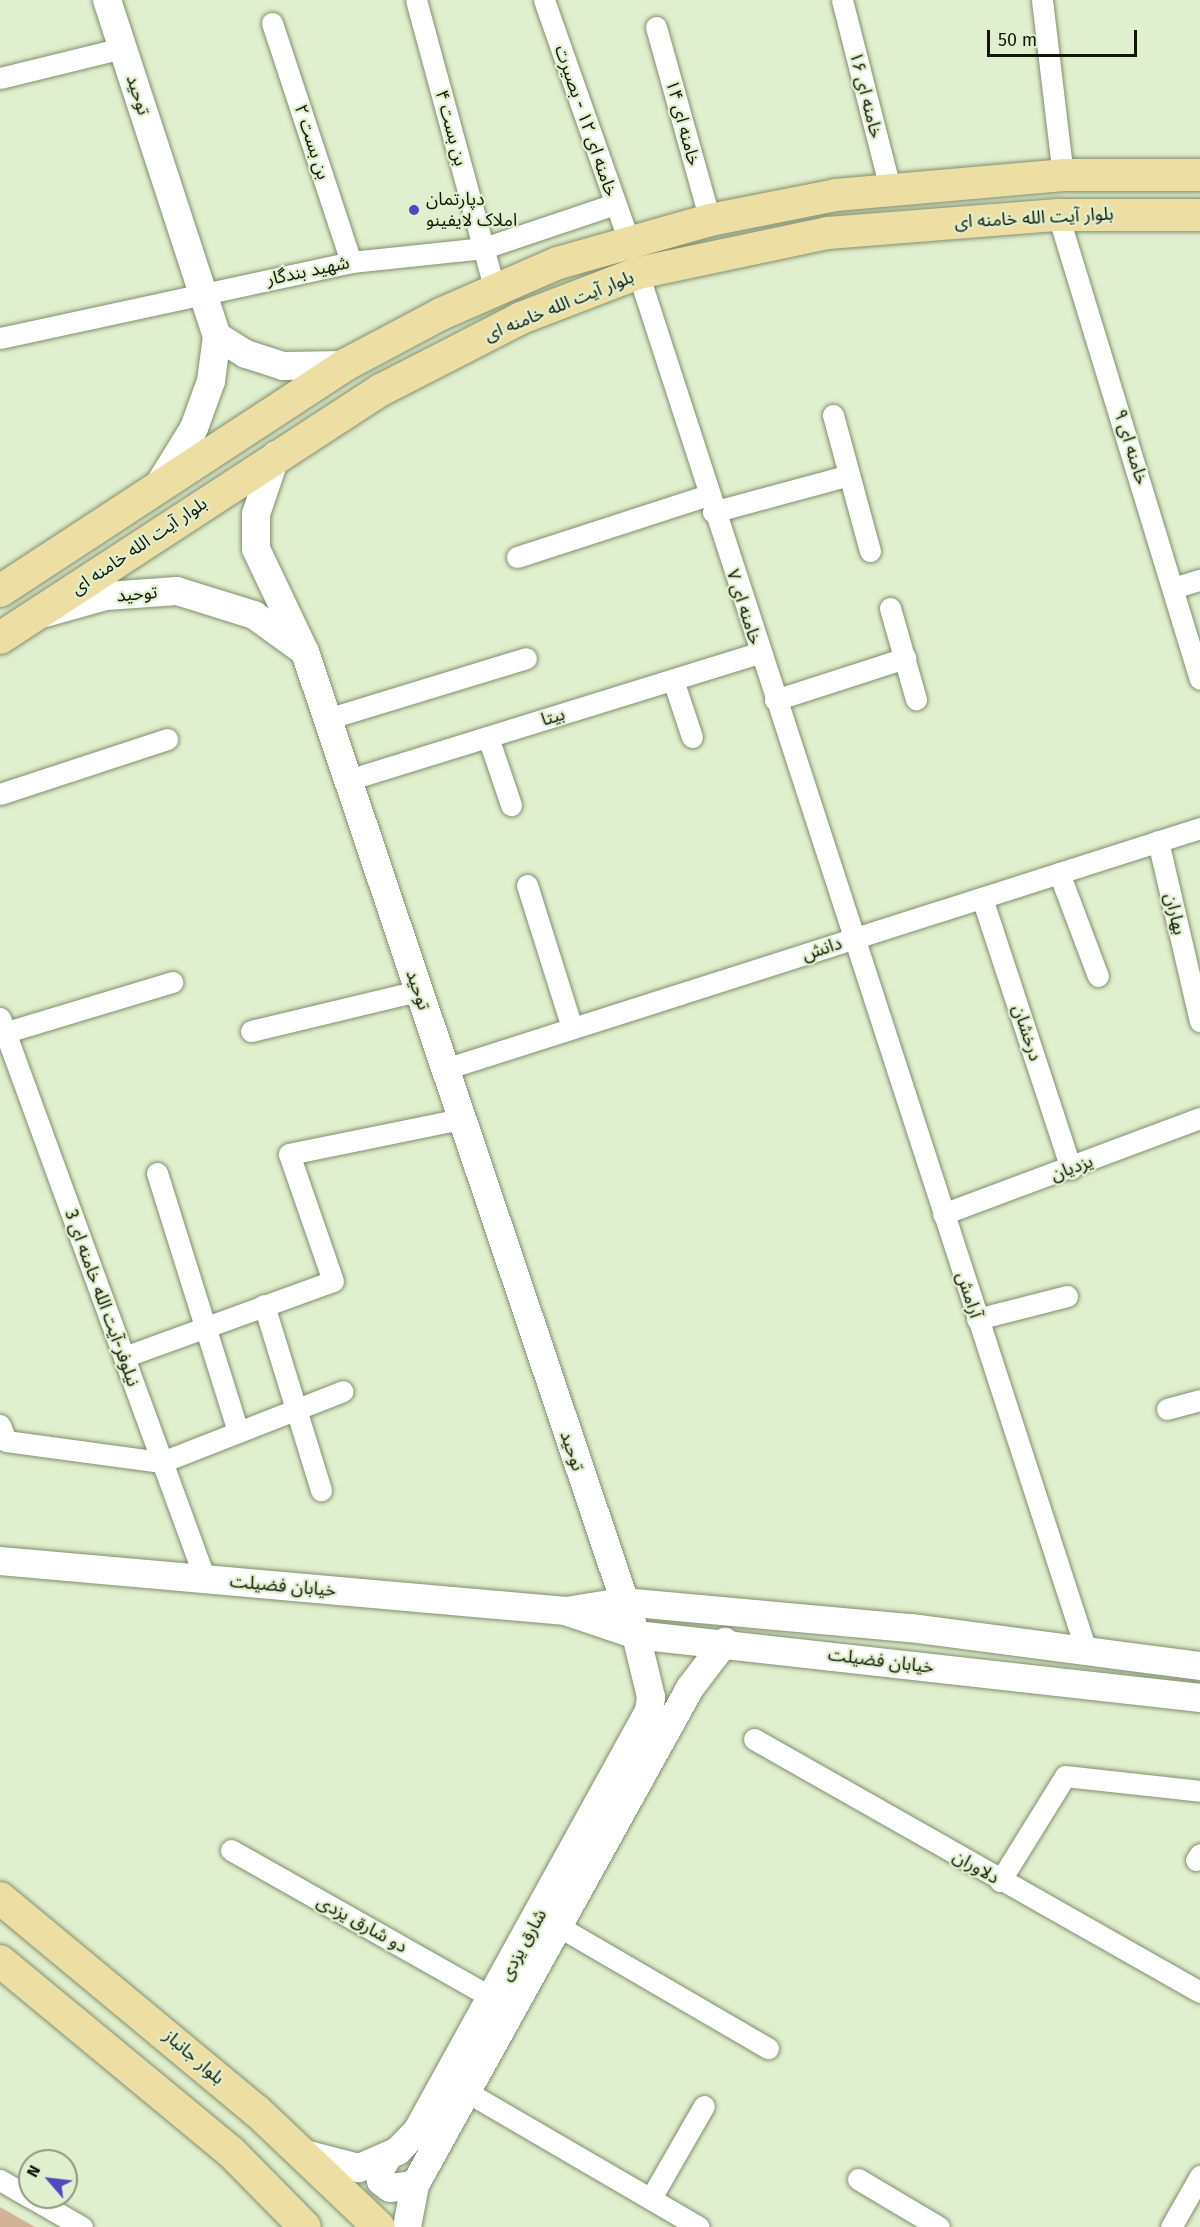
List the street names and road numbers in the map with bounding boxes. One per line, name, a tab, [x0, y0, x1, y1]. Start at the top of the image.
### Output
street label: خامنه ای ۱۲ - بصیرت	[550, 42, 622, 200]
street label: خامنه ای ۱۶	[845, 50, 887, 140]
street label: توحید	[121, 72, 155, 118]
street label: خامنه ای ۱۴	[661, 78, 705, 168]
street label: بن بست ۴	[431, 88, 471, 168]
street label: بن بست ۲	[290, 102, 334, 182]
street label: بلوار آیت الله خامنه ای	[954, 203, 1114, 233]
street label: شهید بندگار	[265, 252, 351, 290]
street label: بلوار آیت الله خامنه ای	[481, 266, 637, 346]
street label: خامنه ای ۹	[1109, 407, 1153, 487]
street label: بلوار آیت الله خامنه ای	[67, 493, 211, 599]
street label: خامنه ای ۷	[722, 567, 766, 647]
street label: توحید	[116, 581, 158, 607]
street label: بیتا	[539, 703, 567, 731]
street label: بهاران	[1160, 891, 1190, 937]
street label: دانش	[799, 932, 845, 966]
street label: توحید	[401, 967, 435, 1013]
street label: درخشان	[1008, 1002, 1046, 1064]
street label: یزدیان	[1048, 1150, 1096, 1186]
street label: نیلوفر-آیت الله خامنه ای 3	[60, 1207, 144, 1389]
street label: آرامش	[951, 1269, 987, 1321]
street label: توحید	[555, 1428, 589, 1474]
street label: خیابان فضیلت	[229, 1571, 337, 1601]
street label: خیابان فضیلت	[827, 1644, 935, 1678]
street label: دلاوران	[949, 1845, 1003, 1889]
street label: دو شارق یزدی	[313, 1890, 411, 1958]
street label: شارق یزدی	[495, 1905, 551, 1985]
street label: بلوار جانباز	[159, 2025, 229, 2089]

